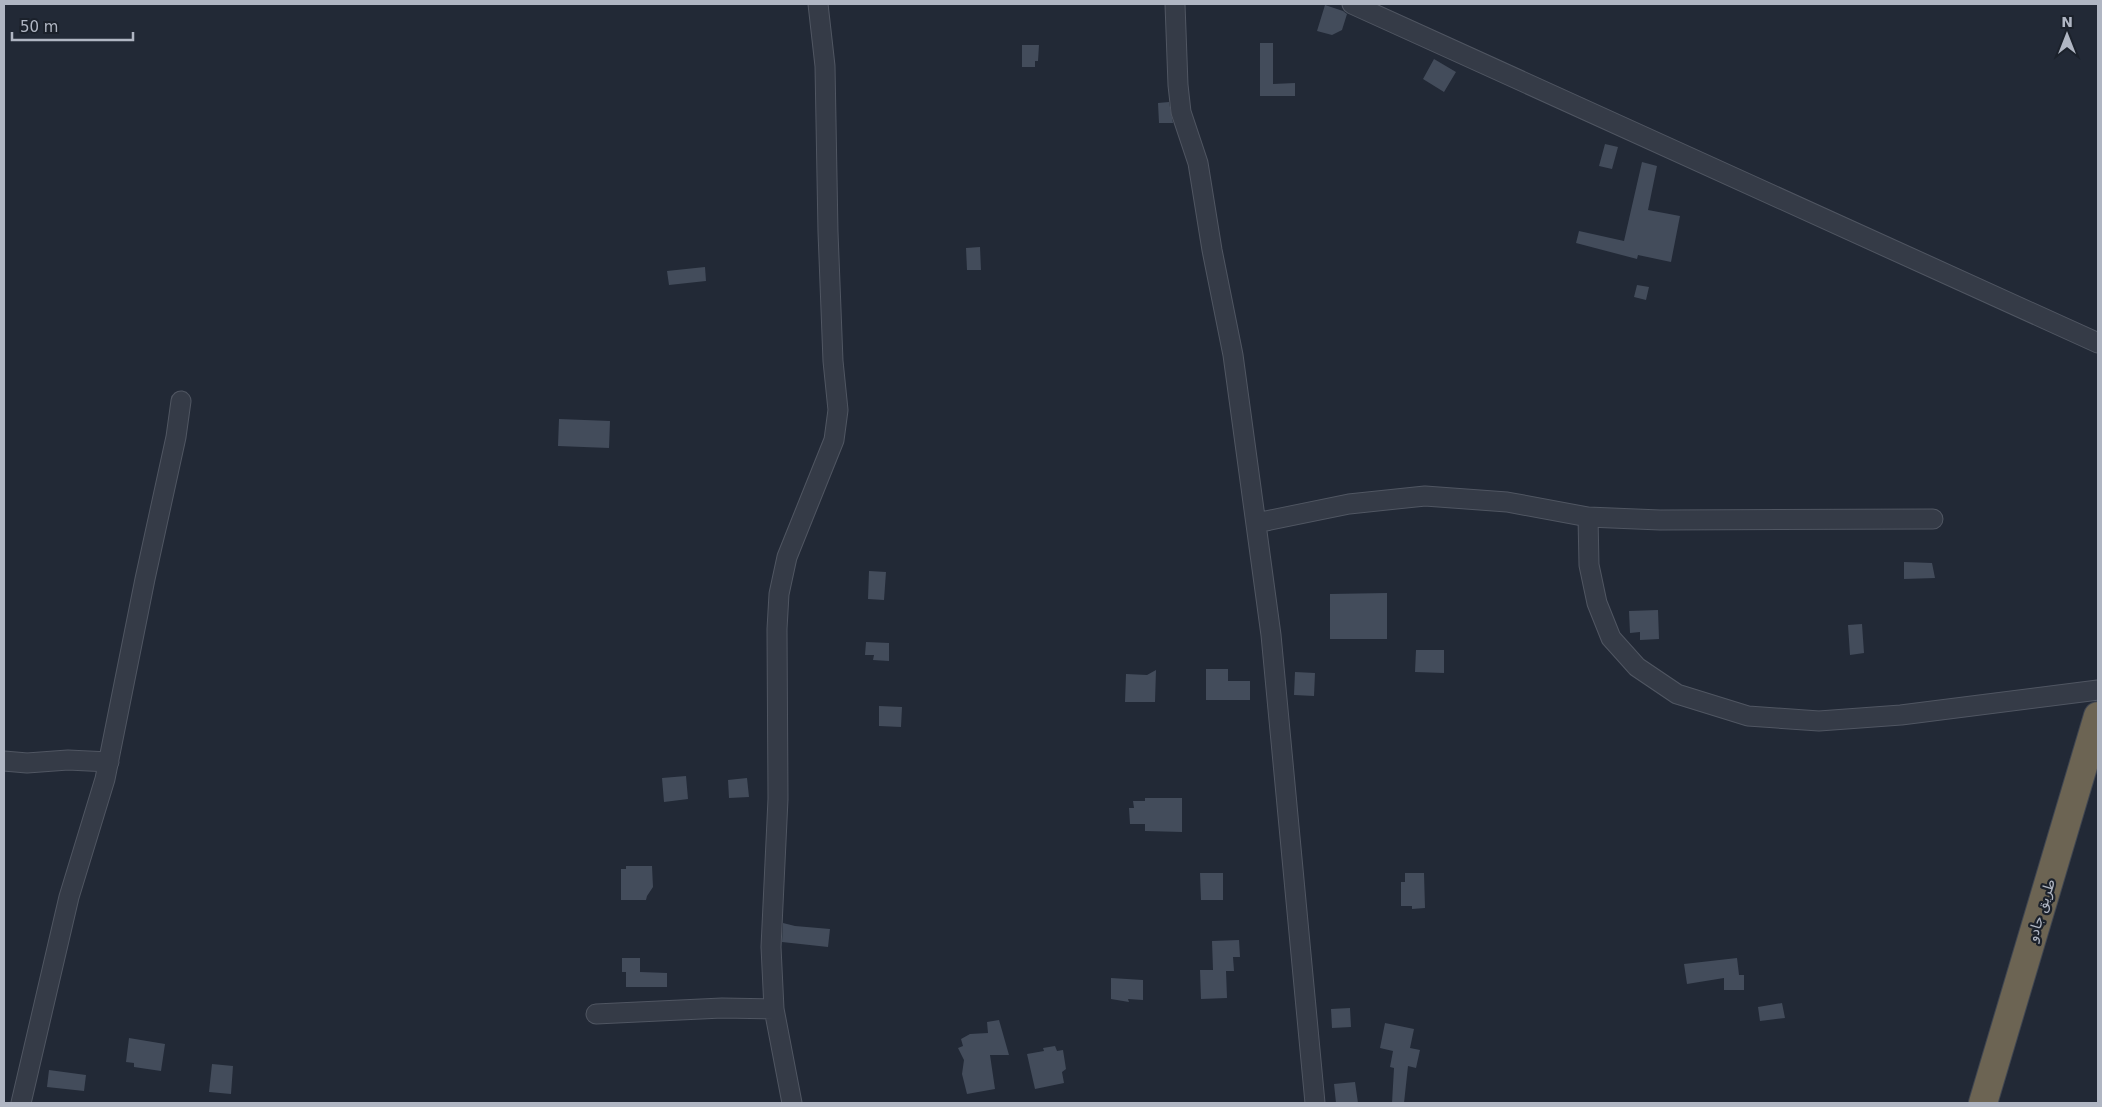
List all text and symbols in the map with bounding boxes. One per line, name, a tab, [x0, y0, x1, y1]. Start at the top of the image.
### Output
scale bar	[12, 10, 134, 42]
north arrow	[2042, 10, 2092, 60]
text: N	[2061, 14, 2073, 30]
text: 50 m	[20, 18, 58, 36]
street label: طريق جادو	[2024, 877, 2059, 945]

